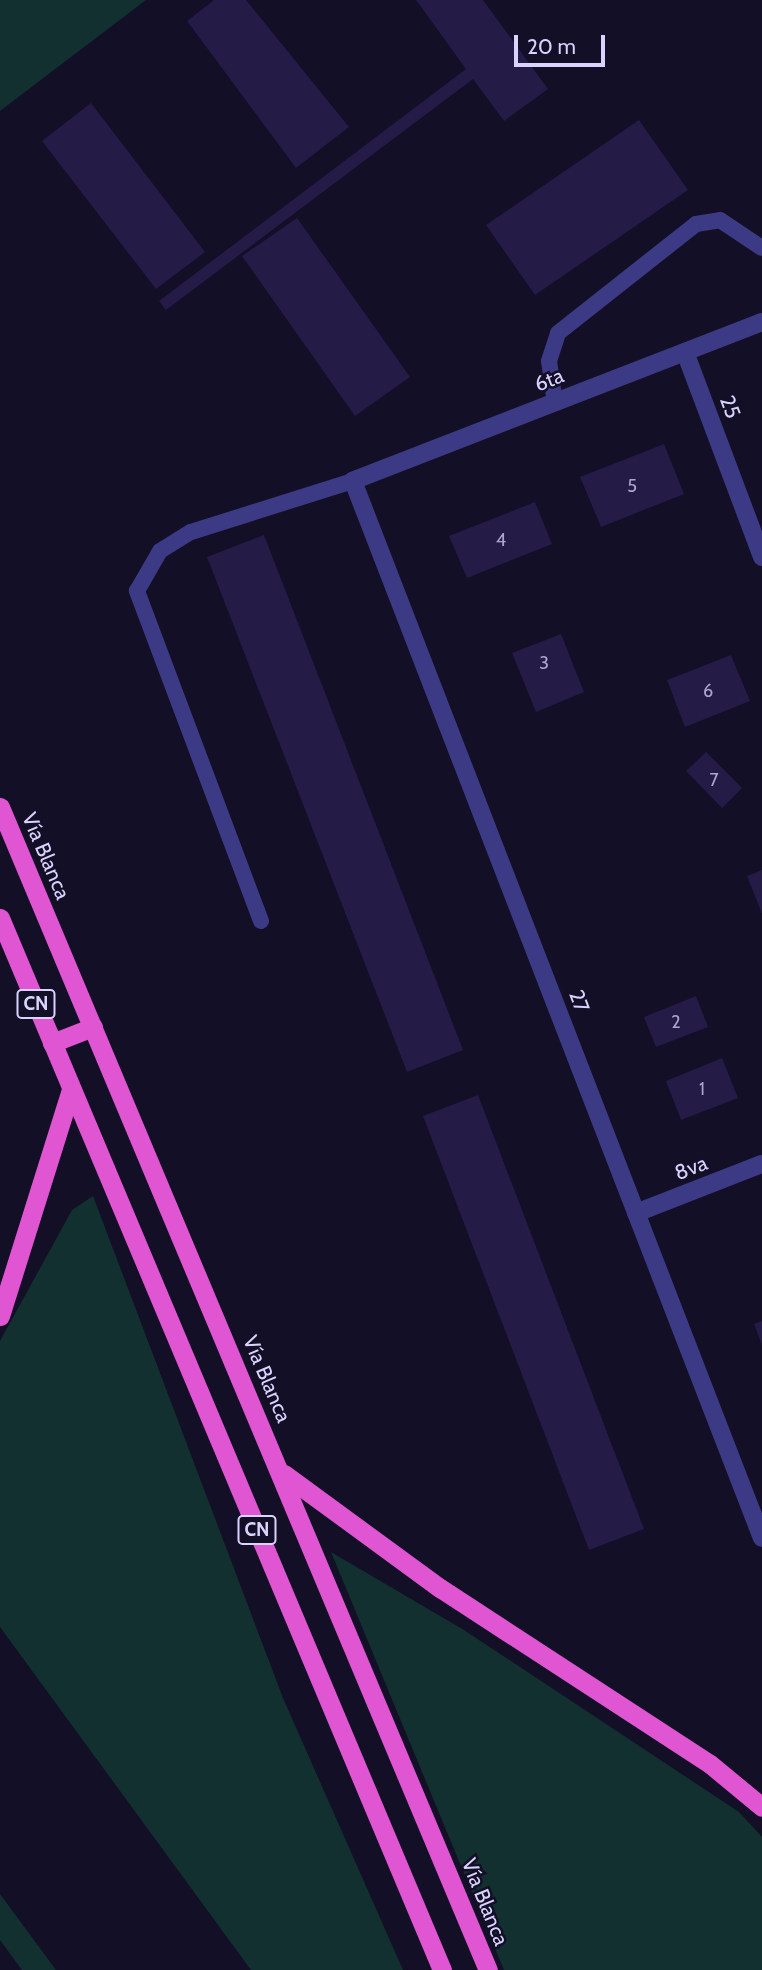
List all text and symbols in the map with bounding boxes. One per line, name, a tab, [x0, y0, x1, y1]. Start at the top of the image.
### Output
scale bar	[517, 21, 608, 65]
text: 20 m	[527, 34, 576, 59]
street label: 6ta	[531, 363, 567, 397]
street label: 25	[714, 392, 746, 422]
house number: 5	[627, 475, 637, 497]
house number: 4	[496, 529, 506, 551]
house number: 3	[539, 652, 549, 674]
house number: 6	[703, 680, 713, 702]
house number: 7	[709, 769, 719, 791]
street label: Vía Blanca	[16, 809, 76, 903]
street label: 27	[563, 986, 595, 1016]
road number: CN	[15, 988, 57, 1020]
house number: 2	[671, 1011, 681, 1033]
house number: 1	[699, 1078, 705, 1100]
street label: 8va	[671, 1150, 711, 1186]
street label: Vía Blanca	[237, 1332, 297, 1426]
road number: CN	[236, 1514, 278, 1546]
street label: Vía Blanca	[456, 1855, 514, 1949]

